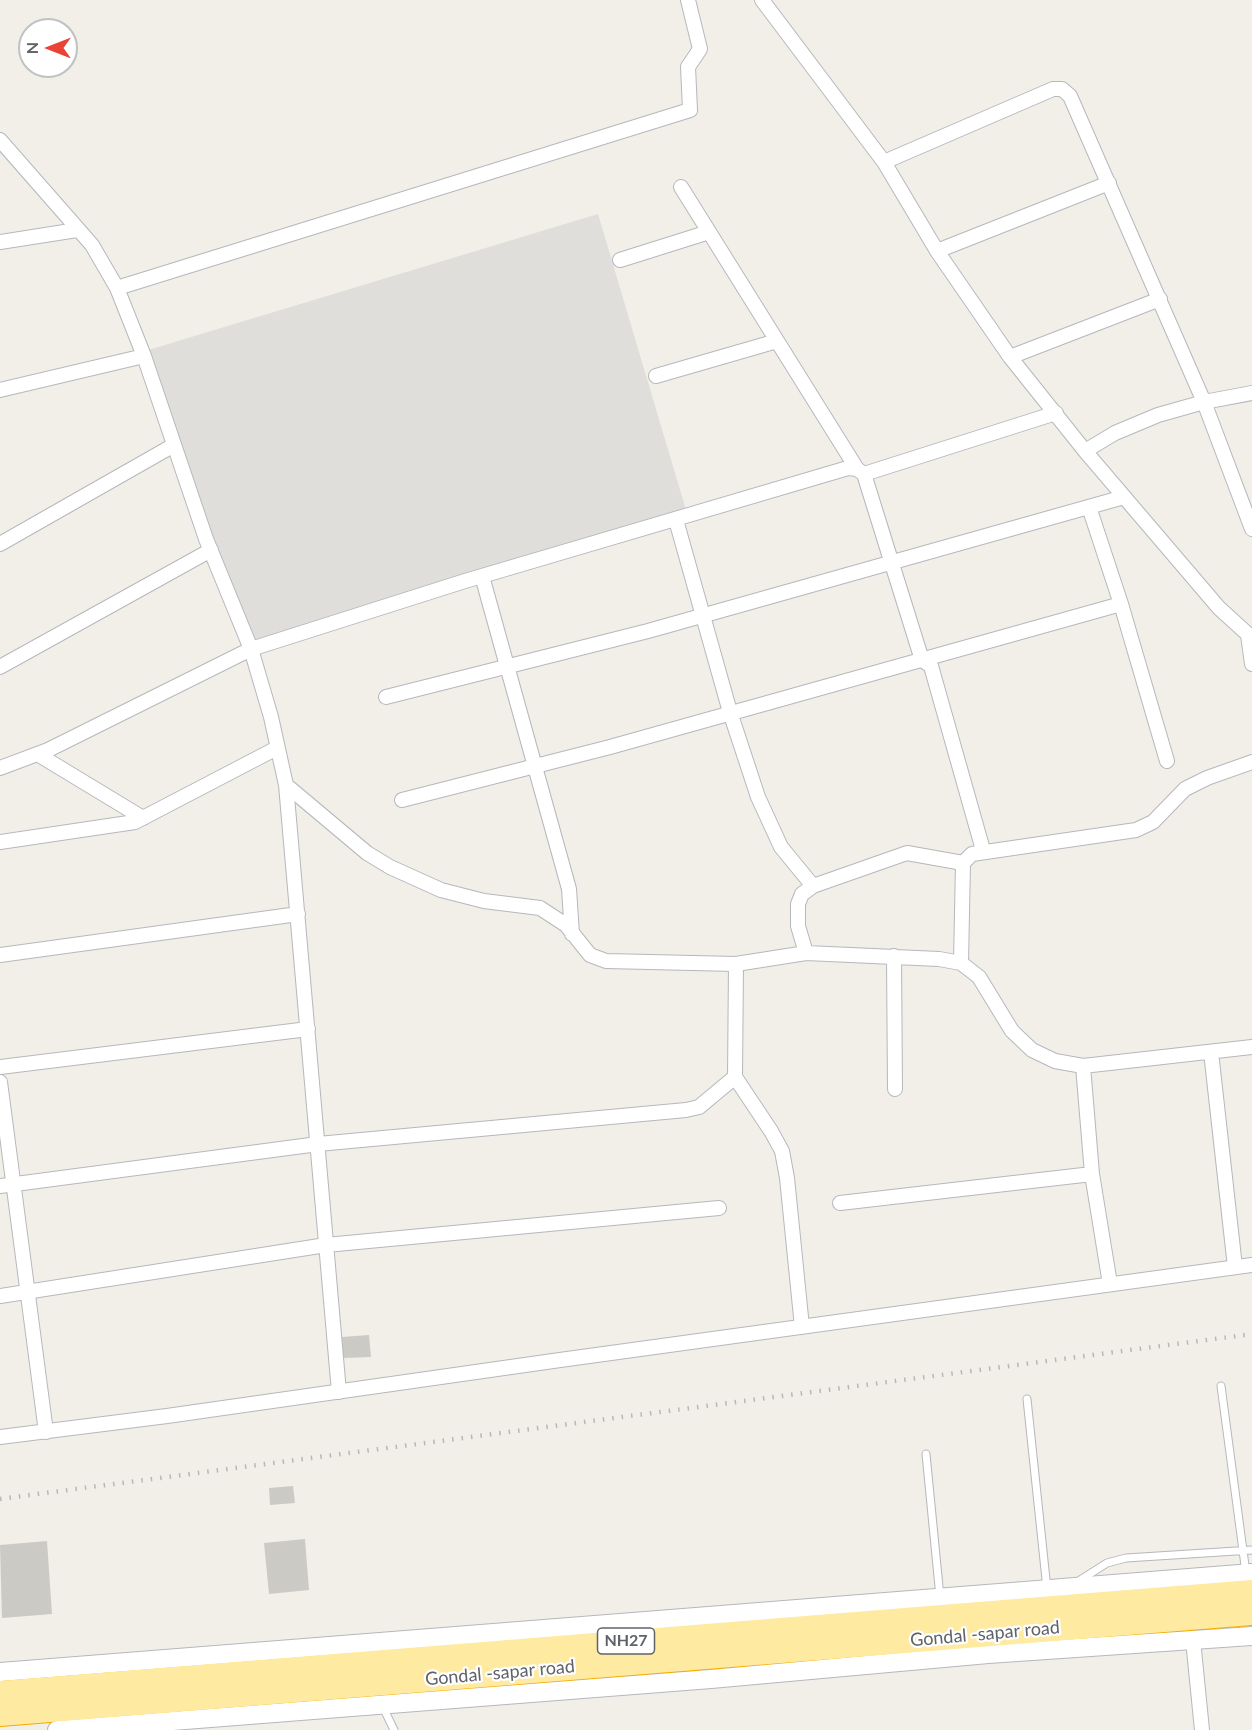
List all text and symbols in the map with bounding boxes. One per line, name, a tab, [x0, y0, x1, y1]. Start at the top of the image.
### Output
north arrow	[18, 18, 78, 78]
text: N	[22, 42, 41, 54]
street label: Gondal -sapar road	[909, 1617, 1061, 1651]
road number: NH27	[598, 1628, 654, 1654]
street label: Gondal -sapar road	[424, 1656, 576, 1690]

